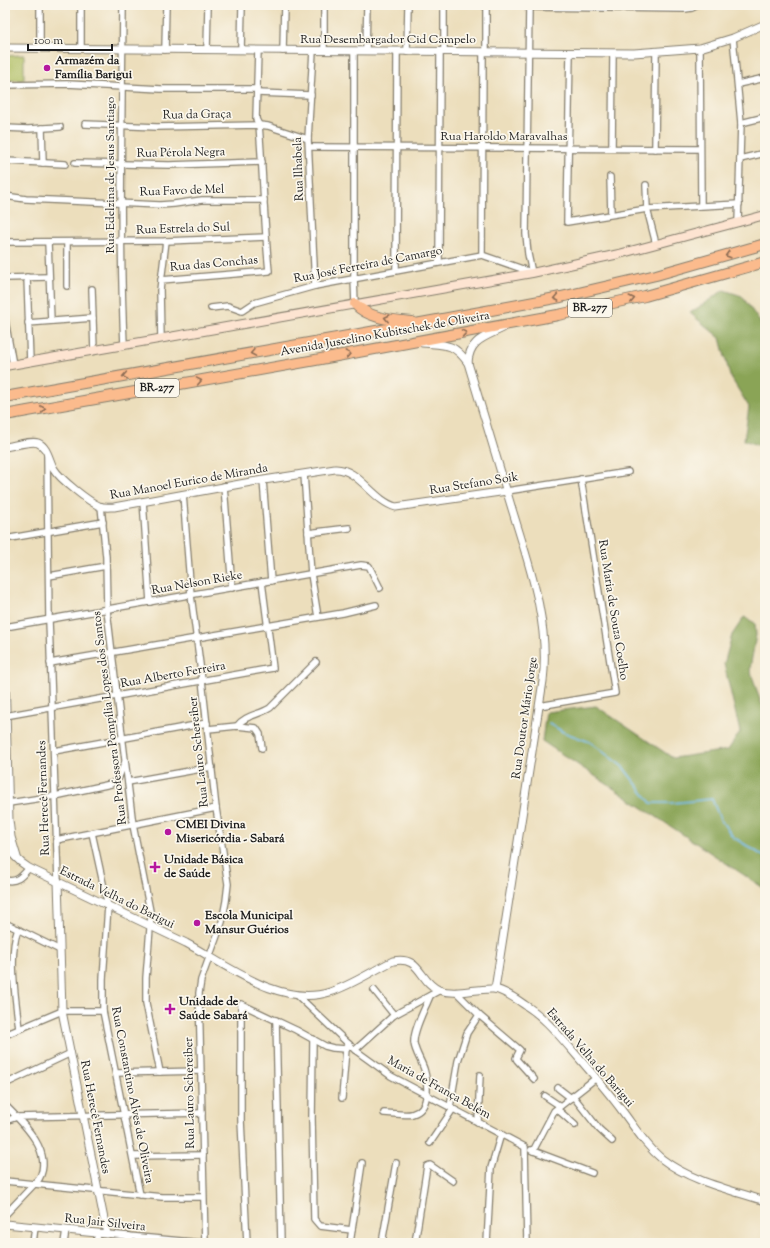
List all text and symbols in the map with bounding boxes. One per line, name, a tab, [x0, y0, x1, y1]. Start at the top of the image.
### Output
scale bar	[28, 26, 112, 52]
street label: Rua Desembargador Cid Campelo	[300, 31, 476, 49]
text: 100 m	[34, 32, 63, 50]
place label: Armazém da Família Barigui	[54, 52, 133, 84]
marker: Armazém da Família Barigui	[42, 63, 52, 73]
street label: Rua Edelzina de Jesus Santiago	[102, 96, 120, 253]
street label: Rua da Graça	[162, 105, 232, 125]
street label: Rua Haroldo Maravalhas	[441, 128, 568, 146]
street label: Rua Ilhabela	[289, 136, 309, 201]
street label: Rua Pérola Negra	[137, 143, 226, 163]
street label: Rua Favo de Mel	[139, 181, 225, 201]
street label: Rua Estrela do Sul	[136, 218, 231, 240]
street label: Rua José Ferreira de Camargo	[292, 242, 444, 288]
one-way arrow	[724, 250, 731, 259]
street label: Rua das Conchas	[169, 251, 259, 277]
one-way arrow	[553, 294, 559, 302]
one-way arrow	[629, 295, 635, 303]
road number: BR-277	[568, 299, 612, 317]
street label: Avenida Juscelino Kubitschek de Oliveira	[279, 307, 492, 361]
one-way arrow	[383, 315, 390, 323]
one-way arrow	[461, 329, 467, 338]
one-way arrow	[250, 348, 256, 357]
one-way arrow	[345, 350, 351, 359]
one-way arrow	[122, 371, 128, 380]
one-way arrow	[196, 377, 202, 386]
road number: BR-277	[135, 379, 179, 397]
one-way arrow	[40, 405, 47, 413]
street label: Rua Manoel Eurico de Miranda	[109, 459, 270, 505]
street label: Rua Stefano Soik	[428, 468, 520, 500]
street label: Rua Maria de Souza Coelho	[593, 538, 633, 682]
street label: Rua Nelson Rieke	[150, 566, 244, 600]
street label: Rua Professora Pompília Lopes dos Santos	[88, 610, 132, 826]
street label: Rua Doutor Mário Jorge	[508, 655, 543, 780]
street label: Rua Alberto Ferreira	[119, 657, 227, 693]
street label: Rua Lauro Schereiber	[184, 695, 214, 808]
street label: Rua Herecê Fernandes	[33, 740, 55, 856]
place label: CMEI Divina Misericórdia - Sabará	[175, 816, 285, 848]
marker: CMEI Divina Misericórdia - Sabará	[163, 827, 173, 837]
place label: Unidade Básica de Saúde	[163, 851, 244, 883]
marker: Unidade Básica de Saúde	[149, 861, 161, 873]
street label: Estrada Velha do Barigui	[56, 862, 178, 934]
place label: Escola Municipal Mansur Guérios	[204, 907, 293, 939]
marker: Escola Municipal Mansur Guérios	[192, 918, 202, 928]
place label: Unidade de Saúde Sabará	[178, 993, 248, 1025]
marker: Unidade de Saúde Sabará	[164, 1003, 176, 1015]
street label: Rua Constantino Alves de Oliveira	[106, 1005, 158, 1185]
street label: Estrada Velha do Barigui	[542, 1005, 639, 1112]
street label: Rua Lauro Schereiber	[180, 1037, 200, 1149]
street label: Maria de França Belém	[384, 1052, 494, 1124]
street label: Rua Herecê Fernandes	[75, 1059, 115, 1176]
street label: Rua Jair Silveira	[64, 1210, 147, 1236]

